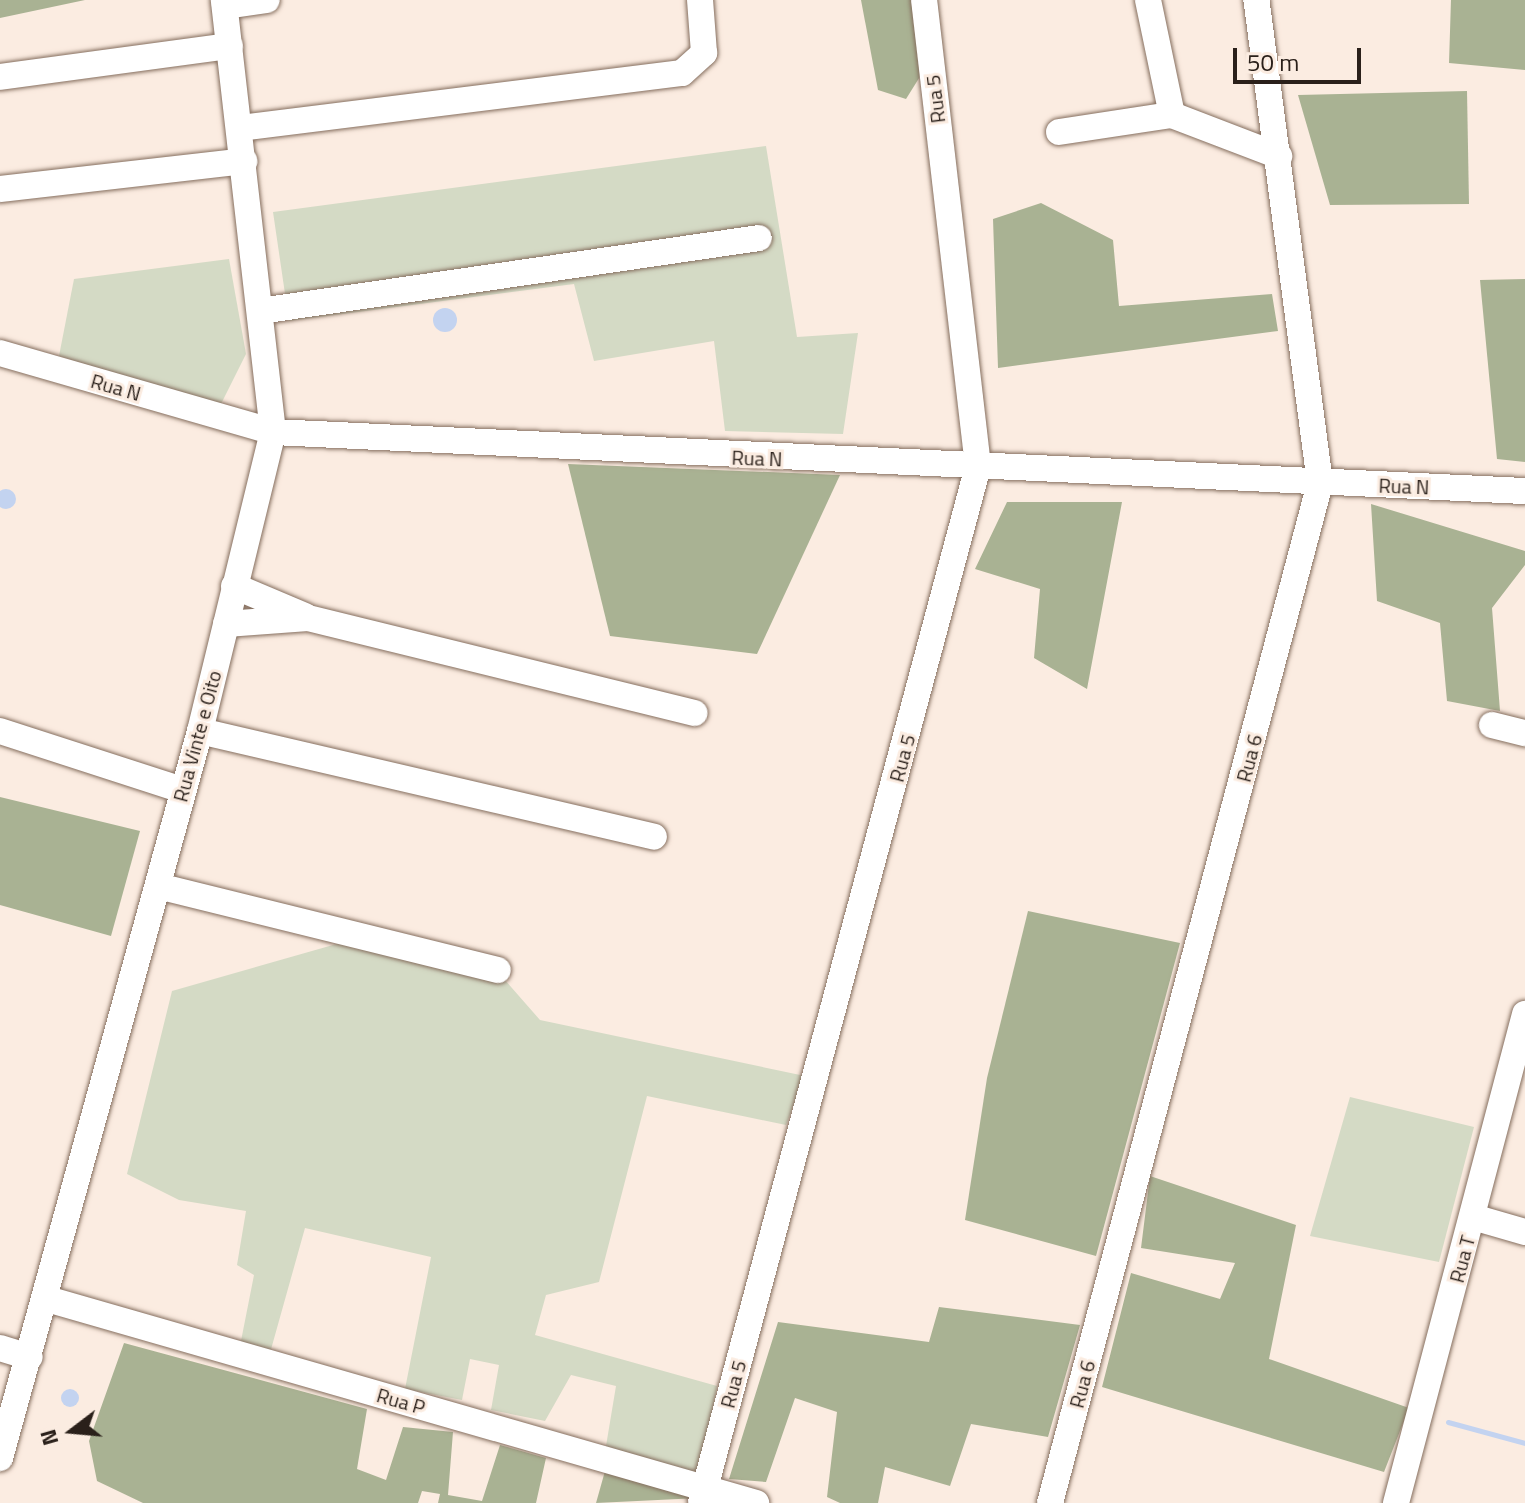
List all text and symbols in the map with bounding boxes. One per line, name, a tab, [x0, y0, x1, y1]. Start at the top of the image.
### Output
scale bar	[1237, 32, 1365, 82]
text: 50 m	[1247, 44, 1299, 80]
street label: Rua 5	[920, 73, 950, 125]
street label: Rua N	[88, 368, 144, 406]
street label: Rua N	[731, 445, 783, 471]
street label: Rua N	[1378, 473, 1430, 499]
street label: Rua Vinte e Oito	[168, 668, 226, 804]
street label: Rua 5	[884, 731, 920, 785]
street label: Rua 6	[1231, 731, 1267, 785]
street label: Rua T	[1444, 1233, 1480, 1285]
street label: Rua 5	[715, 1357, 751, 1411]
street label: Rua 6	[1064, 1357, 1100, 1411]
street label: Rua P	[374, 1383, 428, 1419]
north arrow	[32, 1391, 112, 1471]
text: N	[30, 1426, 67, 1450]

